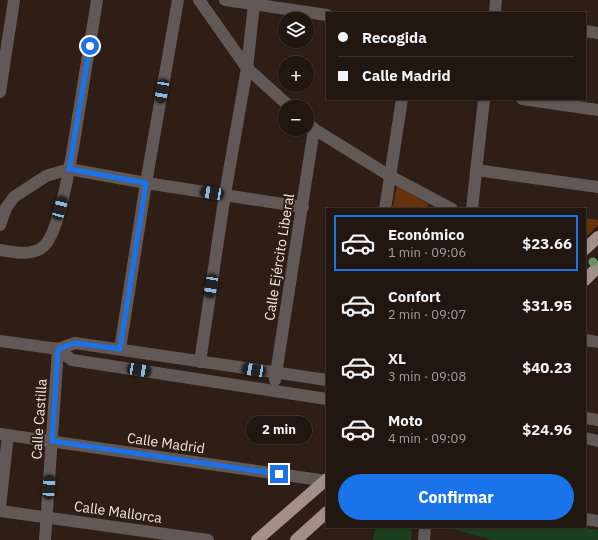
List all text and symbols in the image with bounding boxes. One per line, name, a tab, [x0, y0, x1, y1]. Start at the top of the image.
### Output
map controls	[278, 12, 314, 136]
button: layers	[278, 12, 314, 48]
text: Recogida	[362, 28, 427, 47]
route start	[81, 37, 99, 55]
button: +	[278, 56, 314, 92]
text: Calle Madrid	[362, 66, 451, 85]
car	[154, 78, 170, 104]
button: −	[278, 100, 314, 136]
car	[199, 185, 225, 201]
street label: Calle Ejército Liberal	[260, 192, 298, 322]
car	[51, 195, 69, 221]
icon: car	[340, 225, 376, 261]
text: Económico	[388, 225, 464, 244]
text: $23.66	[522, 234, 572, 253]
text: 1 min · 09:06	[388, 244, 466, 261]
car	[203, 273, 219, 299]
icon: car	[340, 287, 376, 323]
text: Confort	[388, 287, 441, 306]
text: $31.95	[522, 296, 572, 315]
text: 2 min · 09:07	[388, 306, 466, 323]
icon: car	[340, 349, 376, 385]
text: XL	[388, 349, 406, 368]
text: $40.23	[522, 358, 572, 377]
car	[126, 362, 152, 378]
car	[241, 362, 267, 378]
text: 3 min · 09:08	[388, 368, 466, 385]
street label: Calle Castilla	[27, 377, 51, 460]
icon: car	[340, 411, 376, 447]
text: Moto	[388, 411, 423, 430]
callout: 2 min	[246, 416, 312, 444]
text: $24.96	[522, 420, 572, 439]
text: 2 min	[262, 421, 296, 438]
street label: Calle Madrid	[126, 429, 206, 457]
text: 4 min · 09:09	[388, 430, 466, 447]
route end	[270, 465, 288, 483]
button: Confirmar	[338, 474, 574, 520]
car	[42, 475, 56, 499]
street label: Calle Mallorca	[73, 497, 164, 527]

